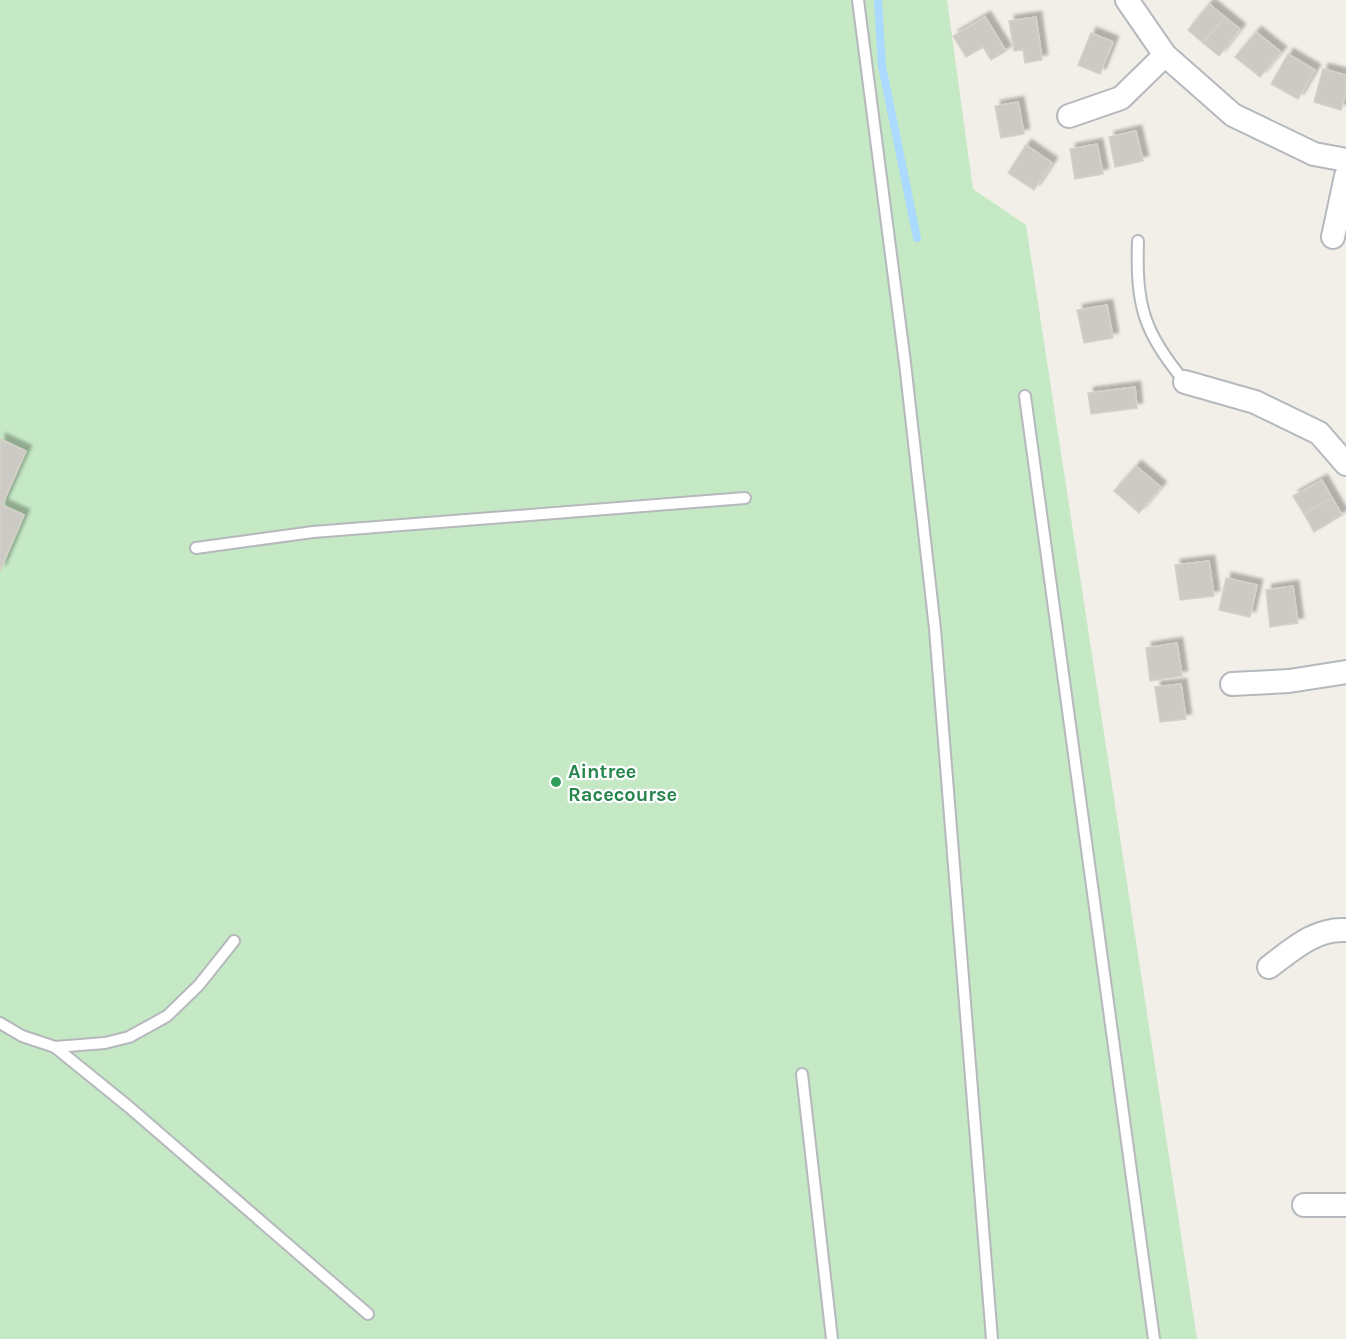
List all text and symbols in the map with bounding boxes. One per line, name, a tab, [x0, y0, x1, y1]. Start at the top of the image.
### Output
place label: Aintree Racecourse	[568, 760, 677, 806]
marker: Aintree Racecourse	[549, 775, 563, 789]

